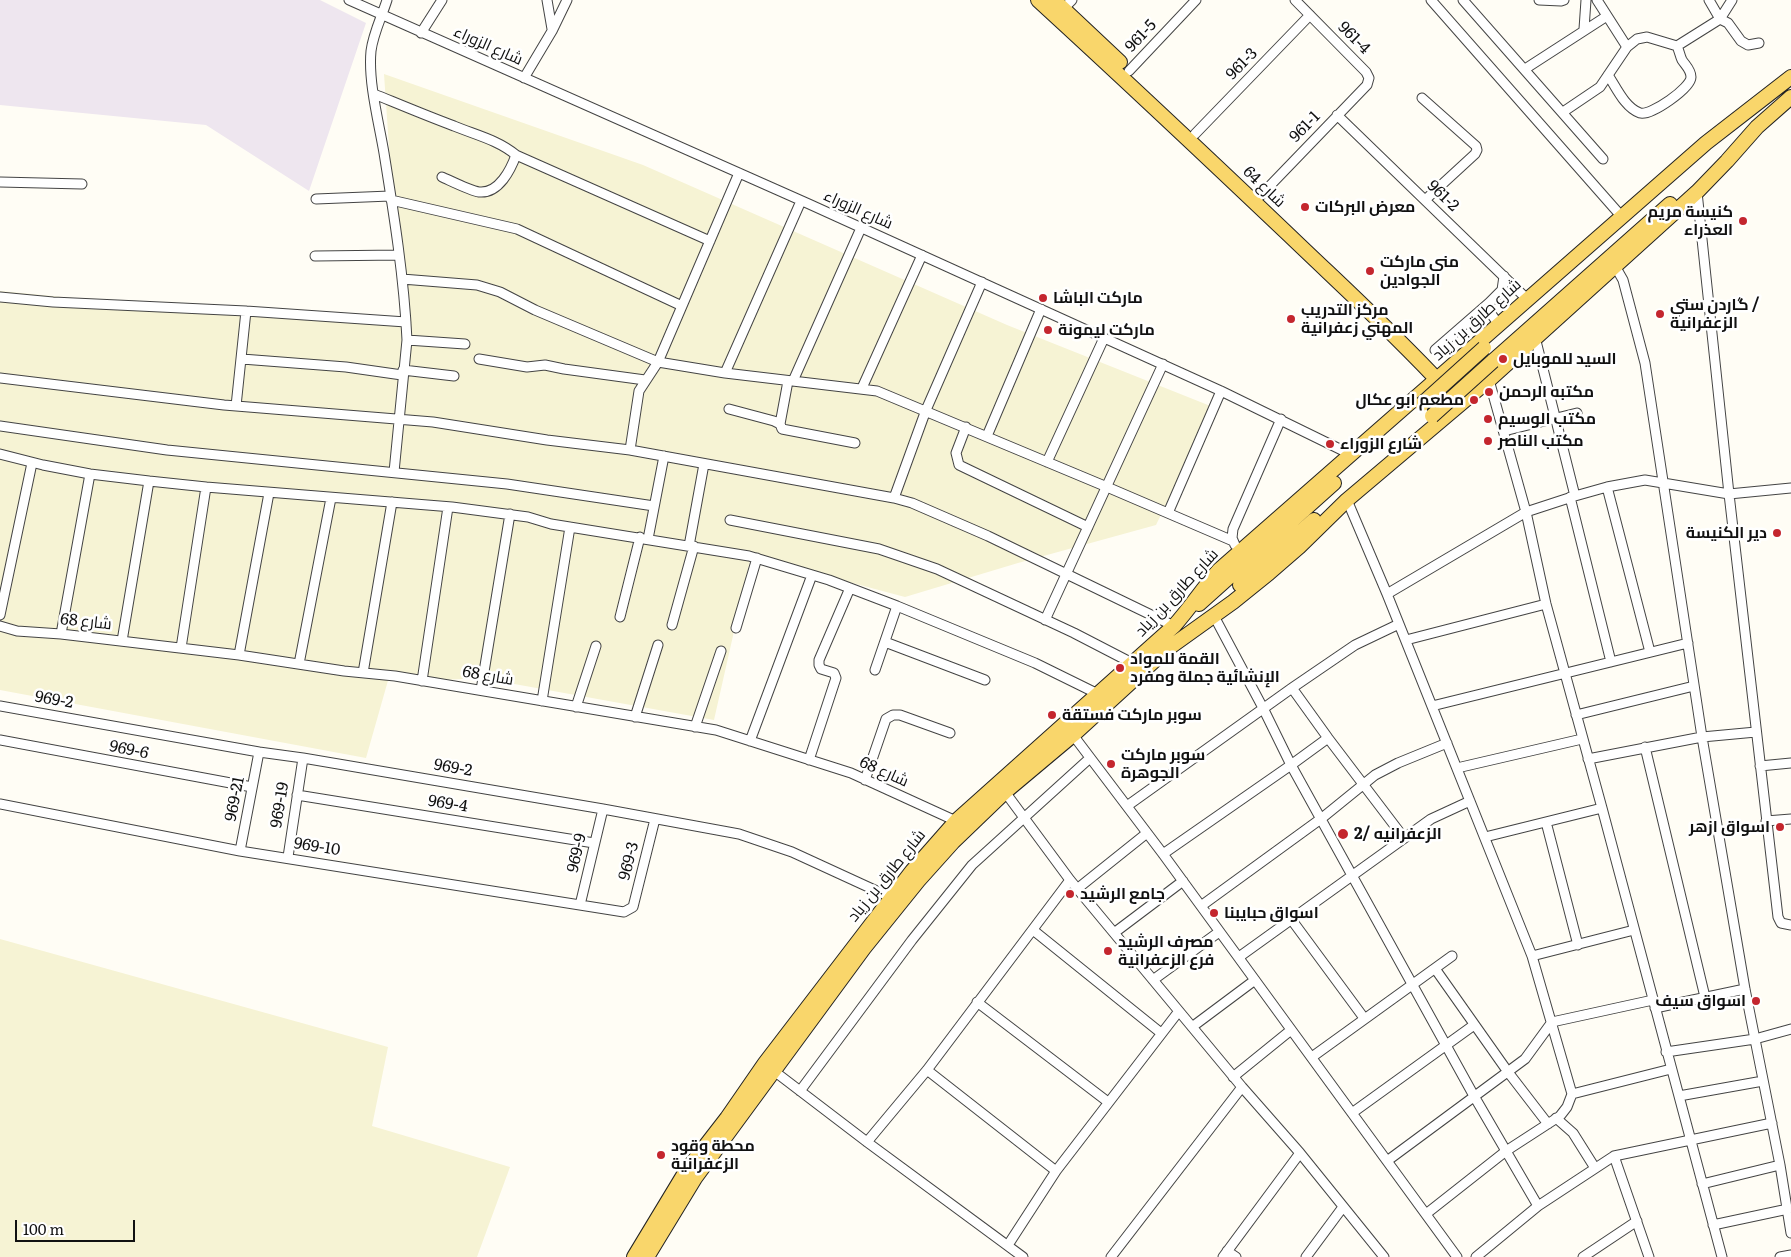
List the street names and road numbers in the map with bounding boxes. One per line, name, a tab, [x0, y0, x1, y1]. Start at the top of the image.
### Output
street label: 961-5	[1121, 16, 1161, 56]
street label: 961-4	[1334, 18, 1374, 58]
street label: شارع الزوراء	[450, 22, 526, 70]
street label: 961-3	[1222, 44, 1262, 84]
street label: 961-1	[1286, 108, 1324, 146]
street label: شارع 64	[1239, 162, 1289, 212]
street label: 961-2	[1423, 176, 1463, 216]
street label: شارع الزوراء	[820, 186, 896, 234]
street label: شارع طارق بن زياد	[1429, 275, 1525, 365]
street label: شارع طارق بن زياد	[1131, 545, 1223, 641]
street label: شارع 68	[59, 610, 113, 634]
street label: شارع 68	[461, 662, 515, 690]
street label: 969-2	[33, 687, 75, 713]
street label: 969-6	[108, 737, 150, 763]
street label: شارع 68	[857, 753, 911, 791]
street label: 969-2	[432, 755, 474, 781]
street label: 969-21	[221, 775, 249, 823]
street label: 969-19	[267, 781, 293, 829]
street label: 969-4	[427, 791, 469, 817]
street label: شارع طارق بن زياد	[844, 826, 930, 926]
street label: 969-9	[563, 832, 591, 874]
street label: 969-10	[292, 834, 342, 860]
street label: 969-3	[615, 840, 643, 882]

